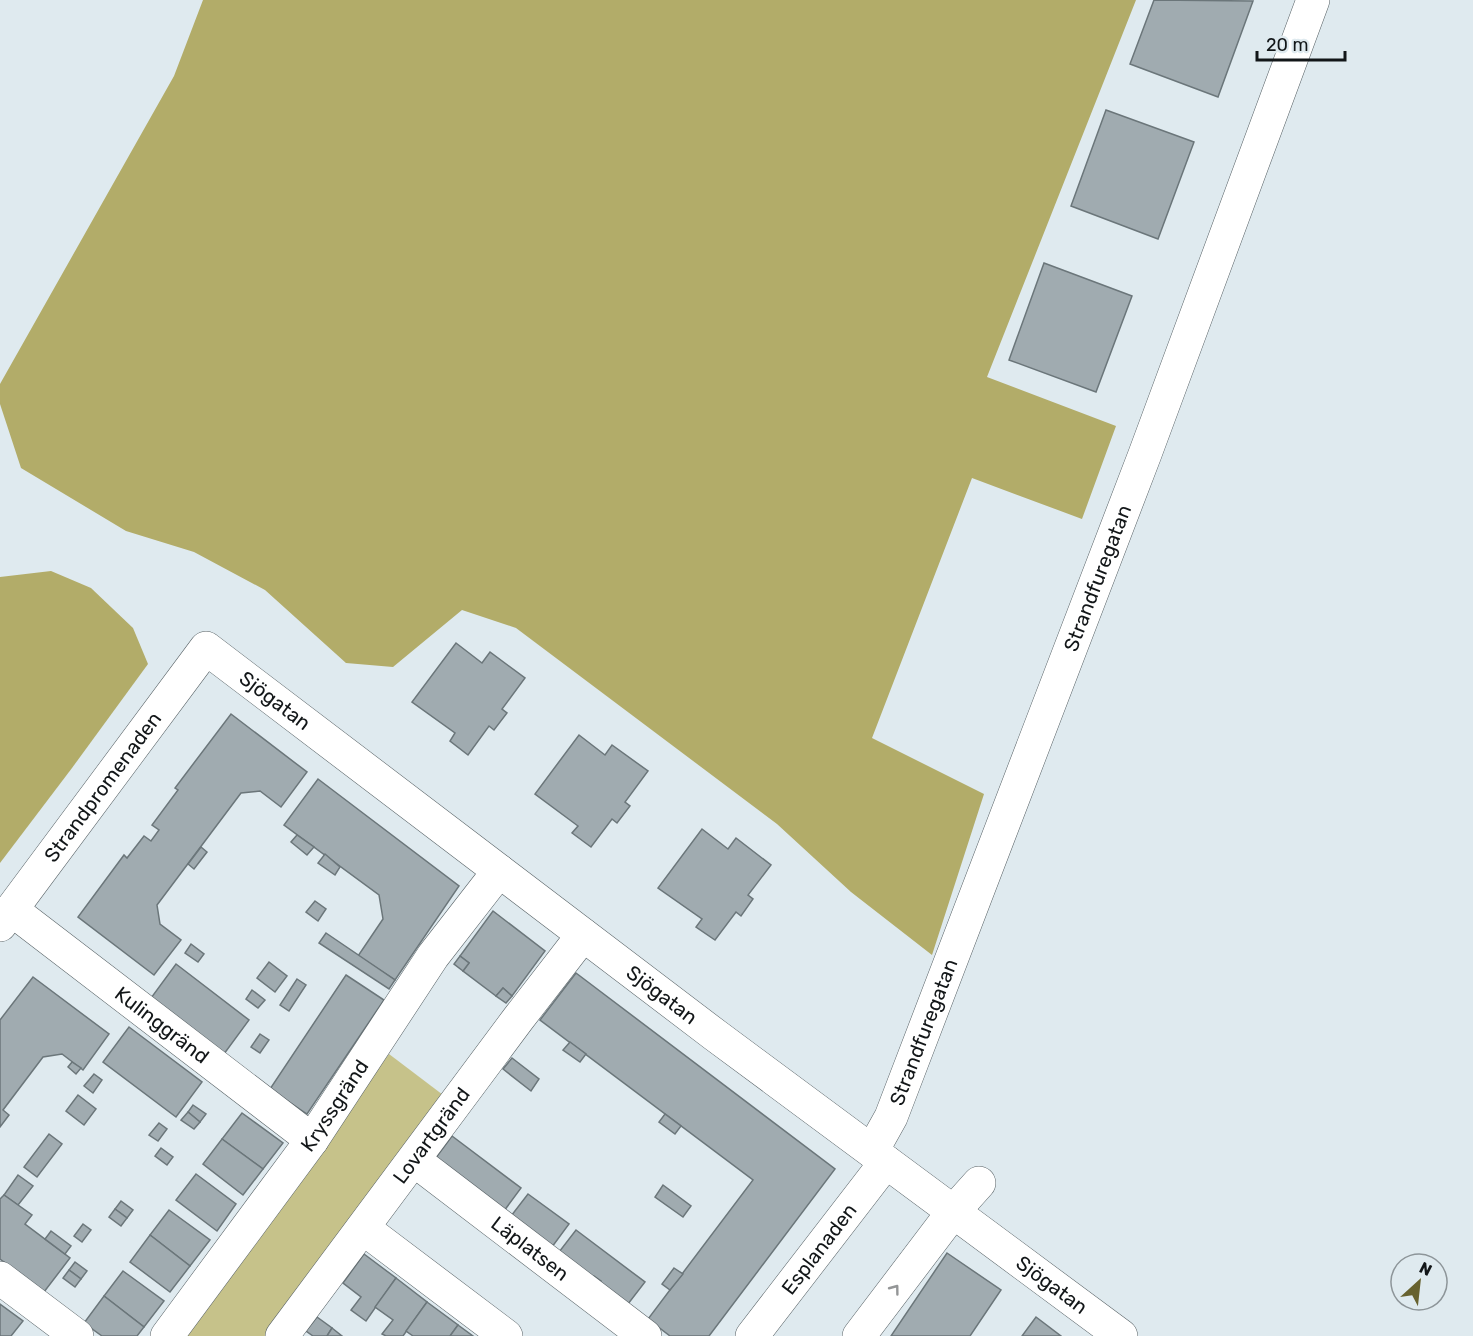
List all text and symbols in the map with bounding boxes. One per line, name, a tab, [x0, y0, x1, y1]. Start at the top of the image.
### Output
scale bar	[1257, 24, 1346, 62]
text: 20 m	[1266, 34, 1308, 56]
street label: Strandfuregatan	[1058, 501, 1136, 655]
street label: Sjögatan	[235, 666, 315, 735]
street label: Strandpromenaden	[39, 707, 166, 867]
street label: Strandfuregatan	[885, 955, 963, 1109]
street label: Sjögatan	[622, 960, 702, 1029]
street label: Kulinggränd	[110, 981, 214, 1069]
street label: Kryssgränd	[296, 1055, 374, 1156]
street label: Lovartgränd	[388, 1083, 475, 1188]
street label: Esplanaden	[776, 1199, 862, 1299]
street label: Läplatsen	[487, 1211, 574, 1286]
street label: Sjögatan	[1011, 1250, 1092, 1319]
north arrow	[1389, 1252, 1449, 1312]
text: N	[1416, 1258, 1435, 1280]
one-way arrow	[887, 1285, 898, 1296]

